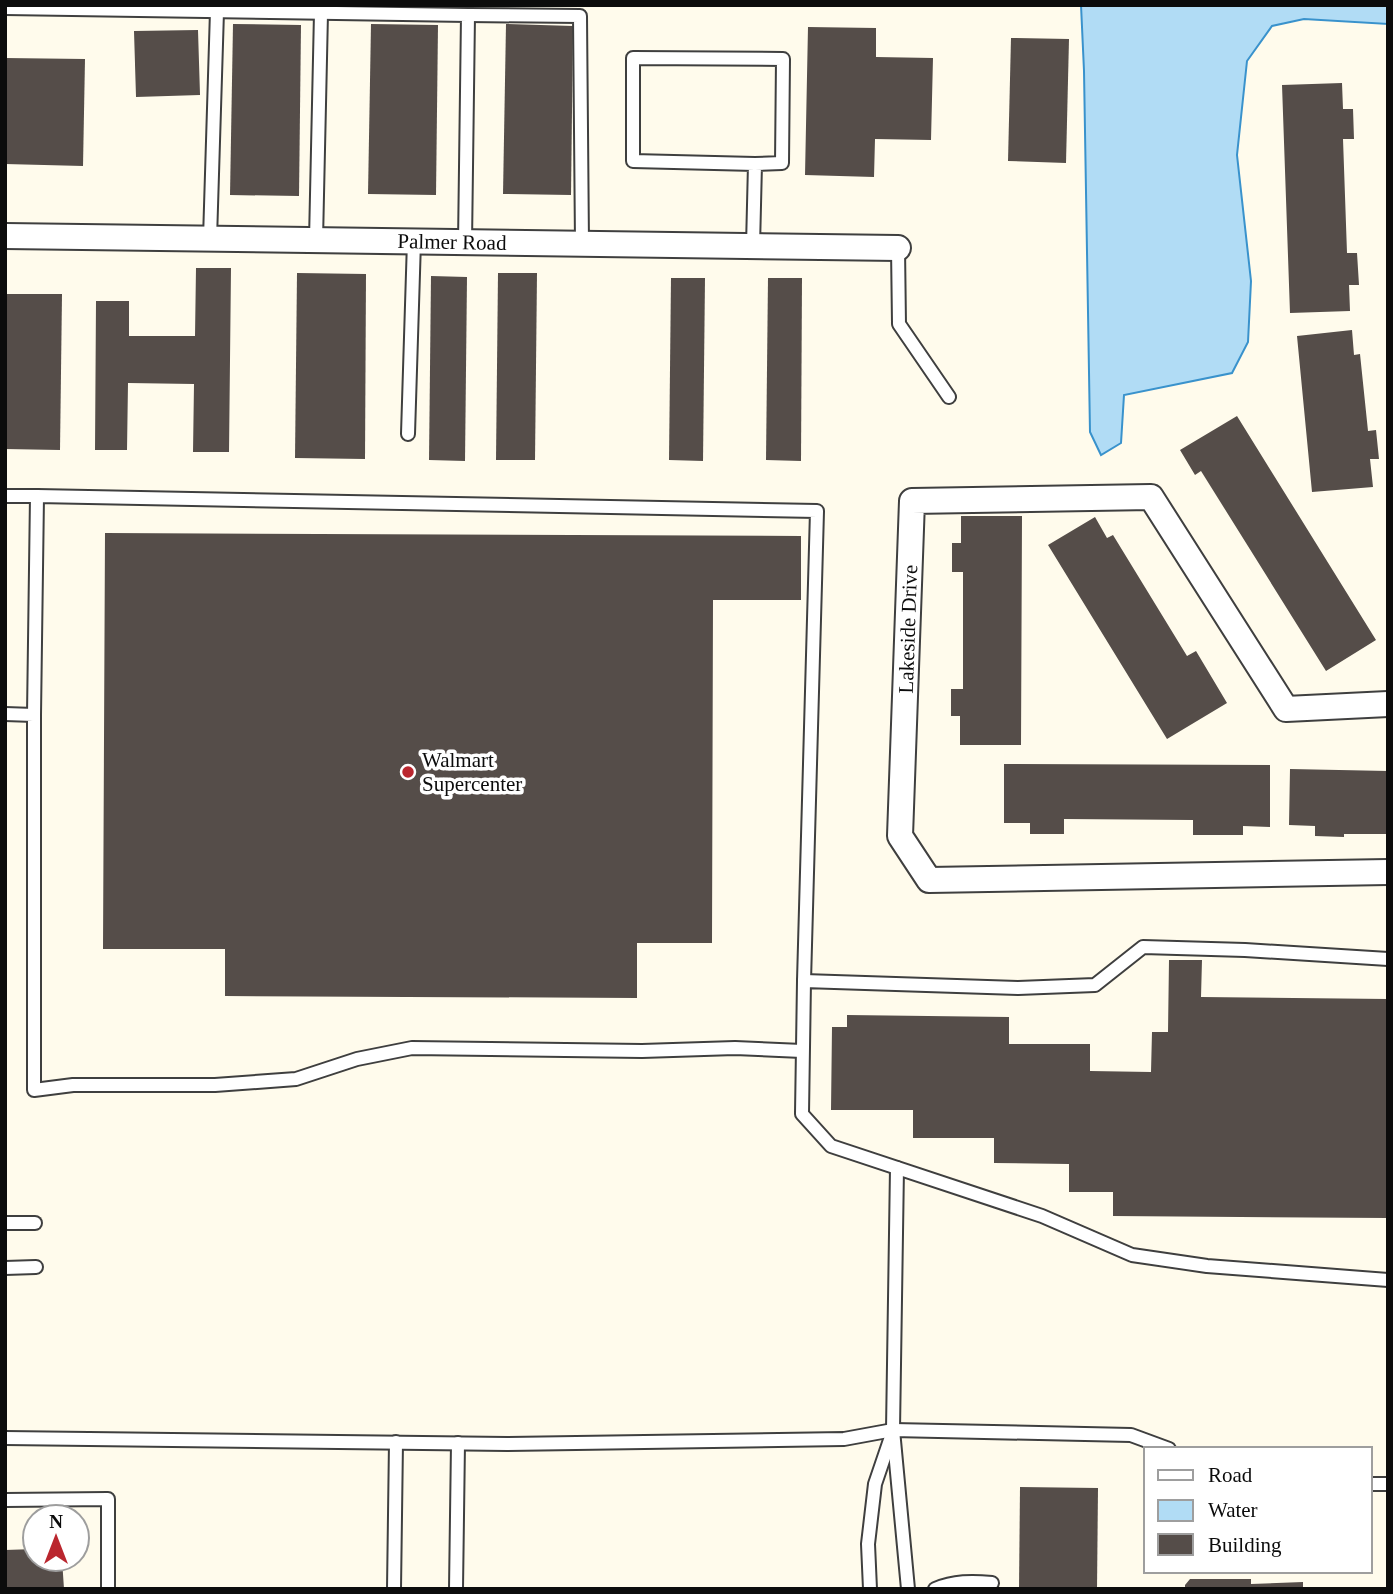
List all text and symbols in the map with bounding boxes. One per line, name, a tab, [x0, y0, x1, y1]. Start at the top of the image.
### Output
street label: Palmer Road	[397, 229, 507, 255]
street label: Lakeside Drive	[894, 564, 922, 694]
place label: Walmart Supercenter	[422, 748, 522, 796]
marker: Walmart Supercenter	[400, 764, 416, 780]
legend	[1144, 1447, 1372, 1573]
text: Road	[1208, 1463, 1253, 1487]
text: Water	[1208, 1498, 1258, 1522]
north arrow	[21, 1503, 91, 1573]
text: N	[49, 1511, 63, 1532]
text: Building	[1208, 1533, 1282, 1557]

